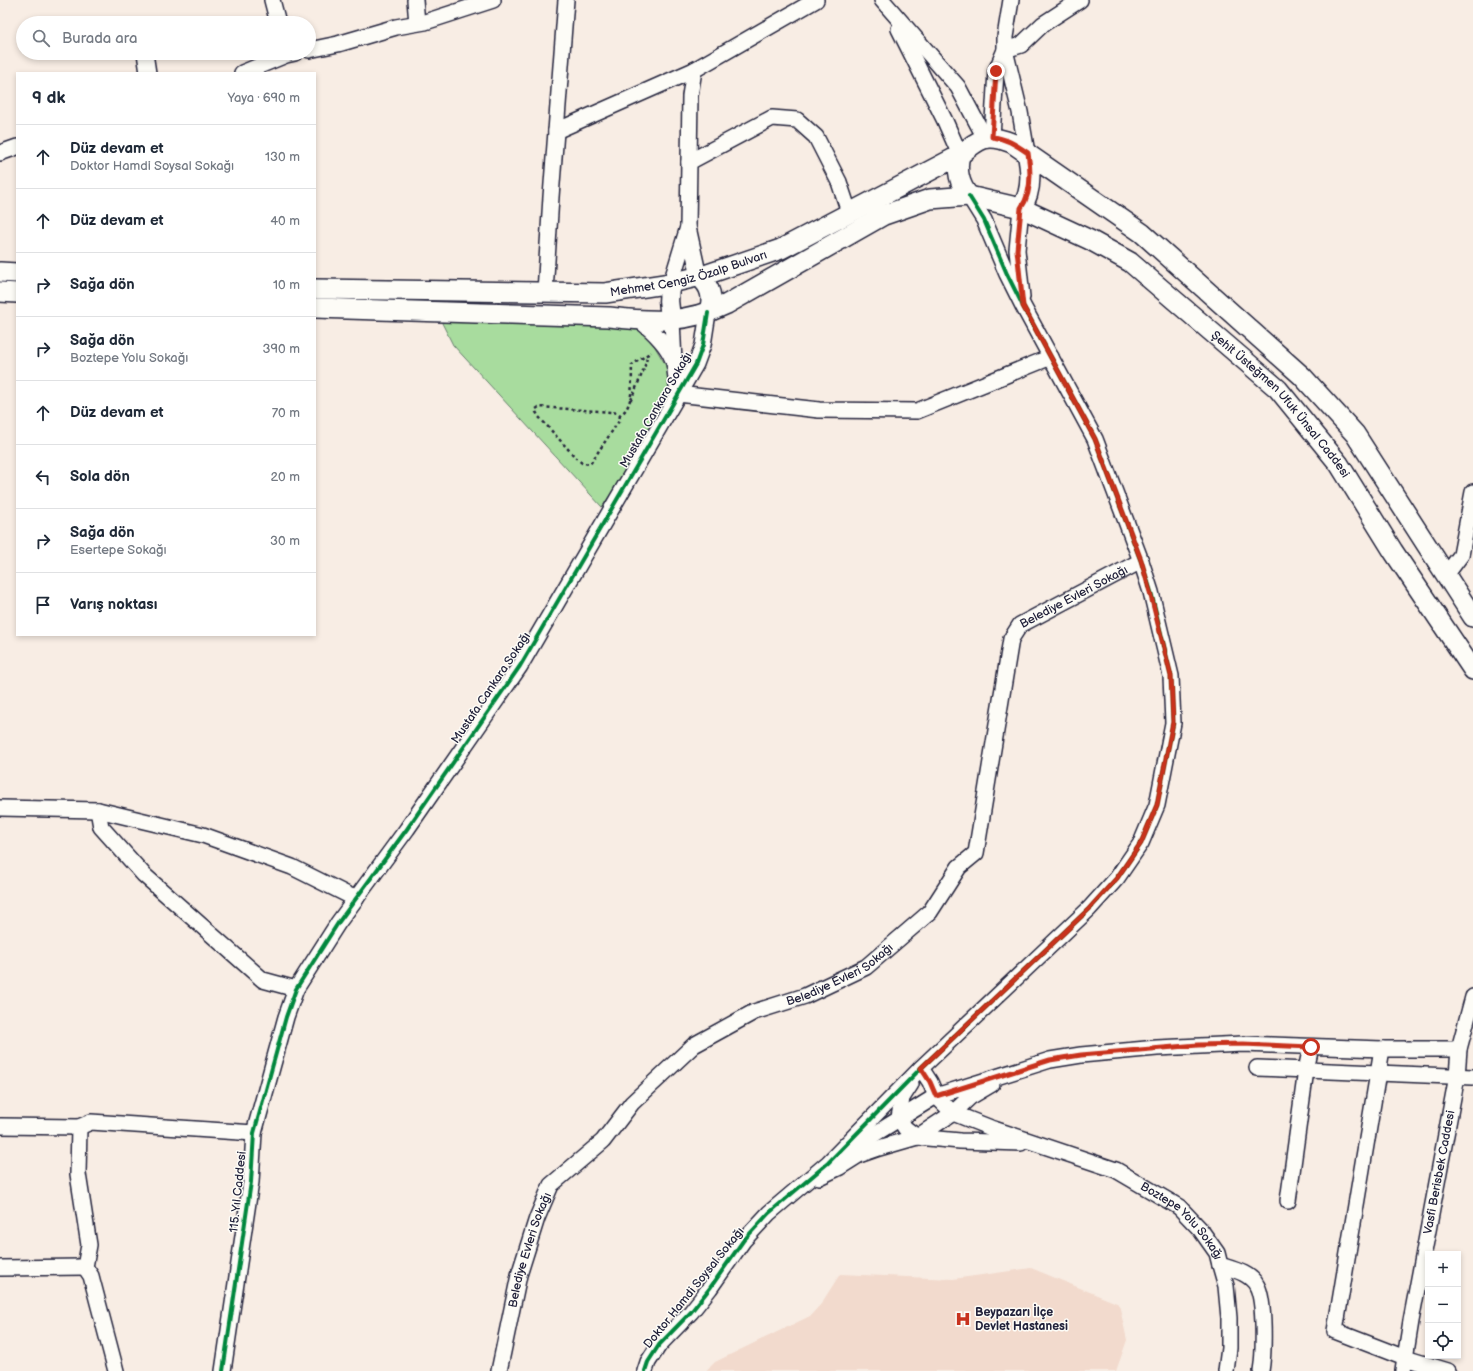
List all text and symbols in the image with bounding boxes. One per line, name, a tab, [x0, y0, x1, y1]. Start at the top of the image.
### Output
search box	[16, 16, 316, 60]
icon: search	[30, 27, 52, 49]
text: Burada ara	[62, 29, 137, 48]
route end	[987, 62, 1005, 80]
text: 9 dk	[32, 88, 65, 108]
text: Yaya · 690 m	[227, 90, 300, 106]
text: Düz devam et	[70, 139, 164, 158]
icon: ahead	[32, 146, 54, 168]
text: 130 m	[265, 149, 300, 165]
text: Doktor Hamdi Soysal Sokağı	[70, 158, 234, 174]
icon: ahead	[32, 210, 54, 232]
text: Düz devam et	[70, 211, 164, 230]
text: 40 m	[270, 213, 300, 229]
street label: Mehmet Cengiz Özalp Bulvarı	[609, 247, 769, 300]
icon: right	[32, 274, 54, 296]
text: Sağa dön	[70, 275, 135, 294]
text: 10 m	[273, 277, 300, 293]
street label: Şehit Üsteğmen Ufuk Ünsal Caddesi	[1208, 328, 1353, 480]
text: Sağa dön	[70, 331, 135, 350]
icon: right	[32, 338, 54, 360]
text: 390 m	[263, 341, 300, 357]
street label: Mustafa Cankara Sokağı	[617, 349, 695, 471]
text: Boztepe Yolu Sokağı	[70, 350, 188, 366]
icon: ahead	[32, 402, 54, 424]
text: Düz devam et	[70, 403, 164, 422]
text: 70 m	[272, 405, 300, 421]
icon: left	[32, 466, 54, 488]
text: Sola dön	[70, 467, 130, 486]
text: 20 m	[270, 469, 300, 485]
text: Sağa dön	[70, 523, 135, 542]
icon: right	[32, 530, 54, 552]
text: 30 m	[270, 533, 300, 549]
text: Esertepe Sokağı	[70, 542, 167, 558]
street label: Belediye Evleri Sokağı	[1017, 562, 1130, 631]
icon: arrive	[32, 594, 54, 616]
text: Varış noktası	[70, 595, 157, 614]
street label: Mustafa Cankara Sokağı	[448, 629, 534, 747]
street label: Belediye Evleri Sokağı	[784, 940, 896, 1009]
route start	[1302, 1038, 1320, 1056]
street label: Vasfi Berisbek Caddesi	[1420, 1109, 1458, 1235]
street label: 115. Yıl Caddesi	[226, 1150, 250, 1233]
street label: Boztepe Yolu Sokağı	[1138, 1179, 1226, 1261]
street label: Belediye Evleri Sokağı	[505, 1190, 555, 1309]
street label: Doktor Hamdi Soysal Sokağı	[640, 1224, 748, 1352]
map controls	[1425, 1251, 1461, 1359]
button: +	[1425, 1251, 1461, 1287]
button: −	[1425, 1287, 1461, 1323]
place label: Beypazarı İlçe Devlet Hastanesi	[975, 1303, 1068, 1334]
hospital icon: Beypazarı İlçe Devlet Hastanesi	[954, 1310, 972, 1328]
button: locate	[1425, 1323, 1461, 1359]

